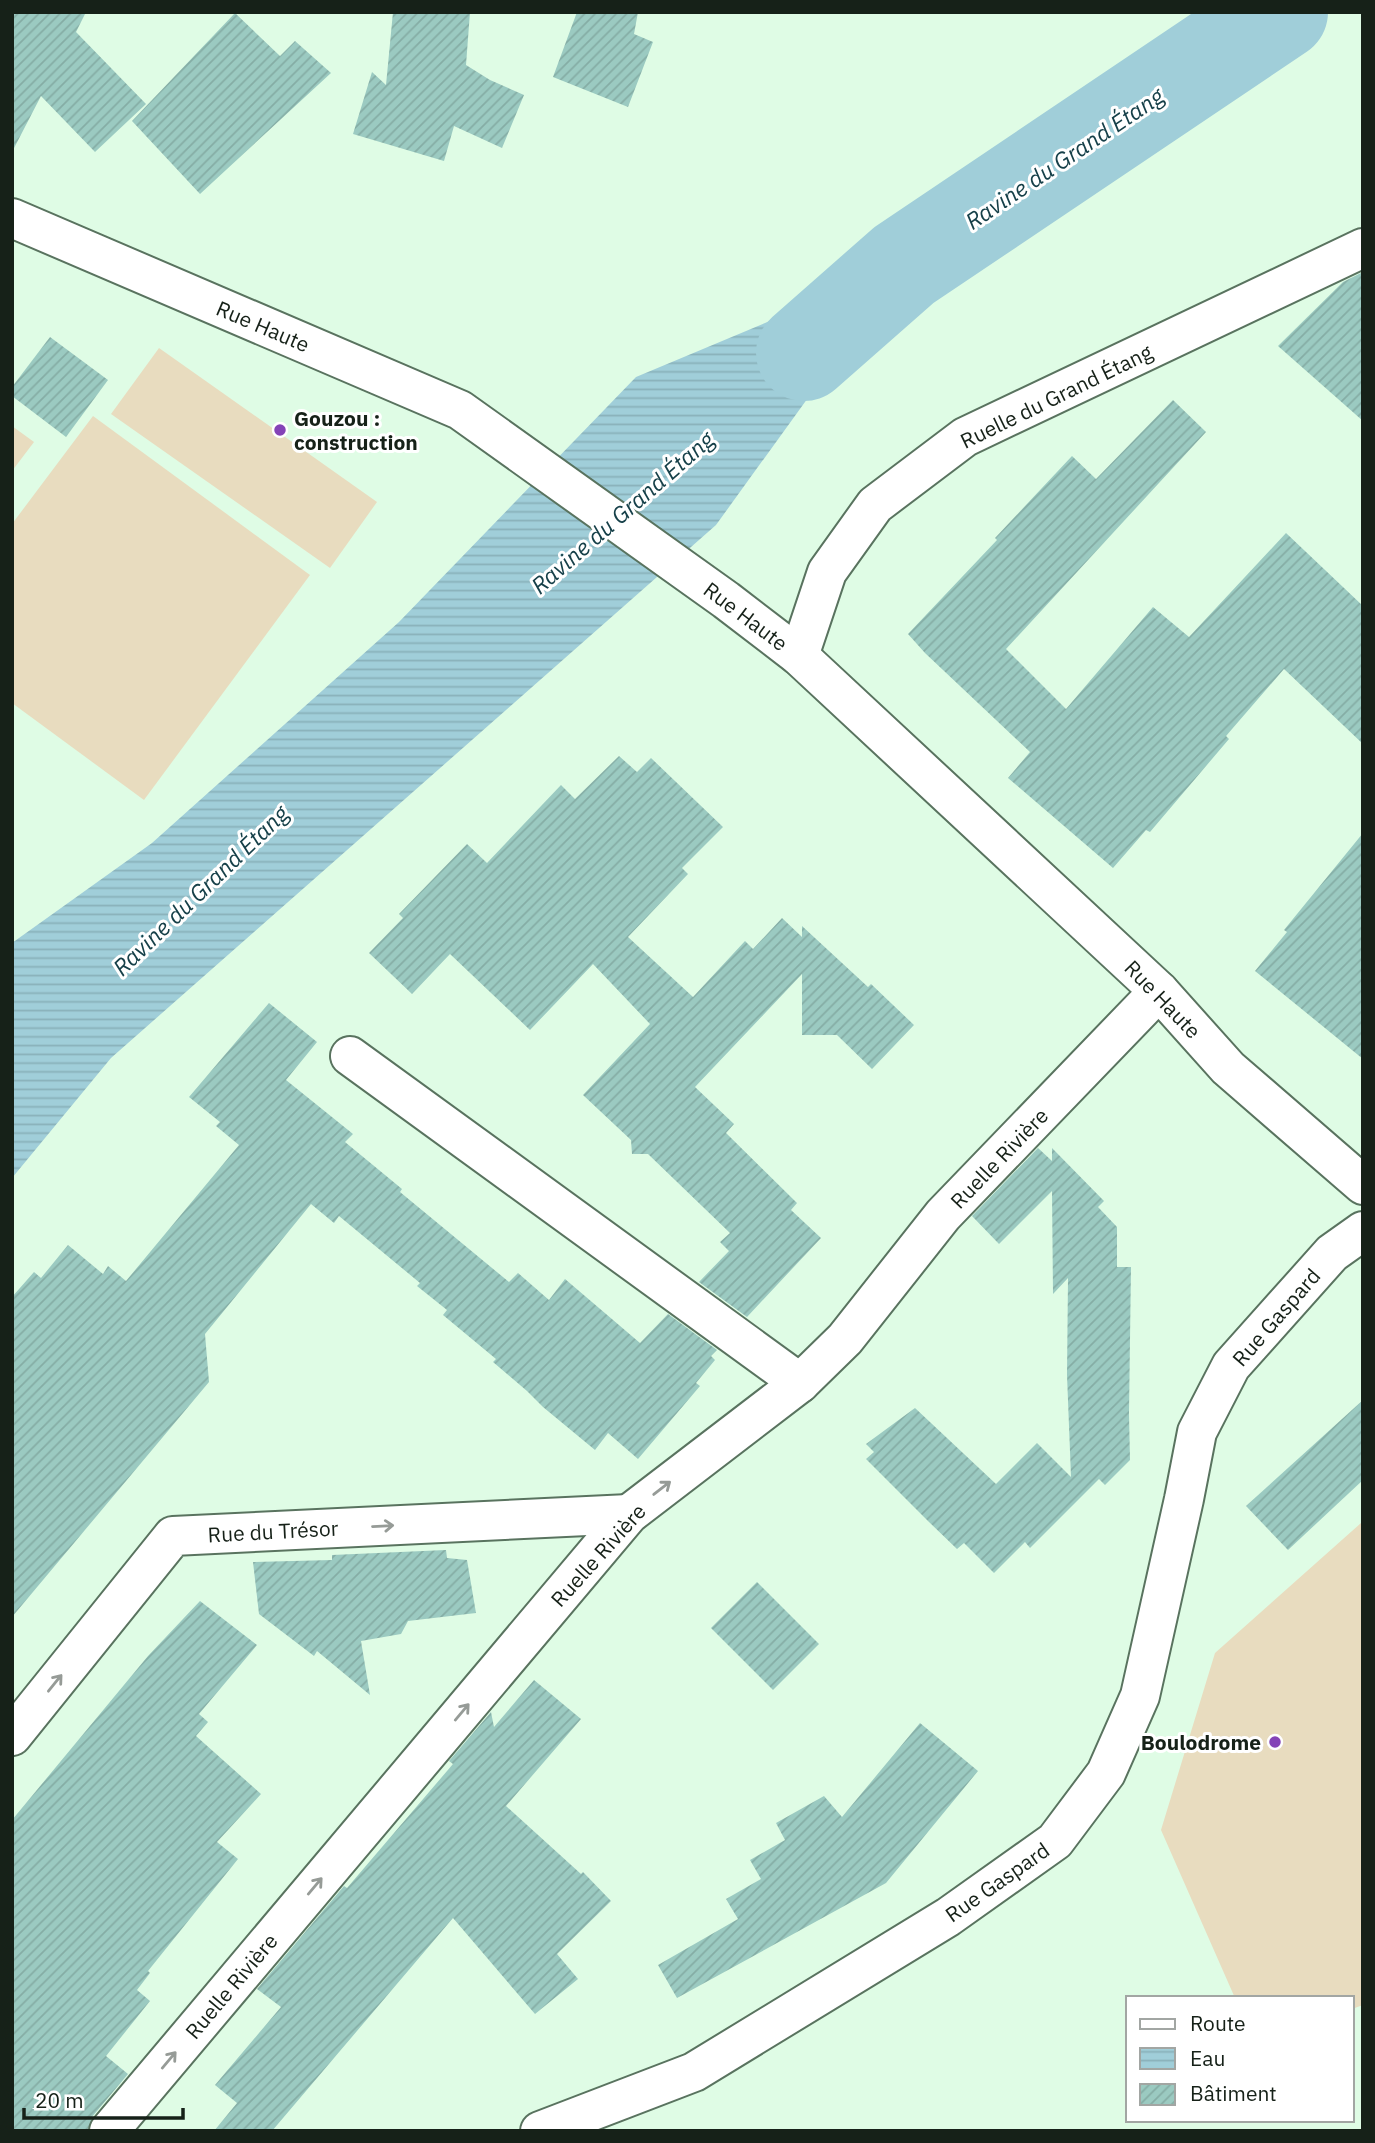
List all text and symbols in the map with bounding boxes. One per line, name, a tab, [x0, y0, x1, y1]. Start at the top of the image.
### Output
water label: Ravine du Grand Étang	[959, 80, 1170, 236]
street label: Rue Haute	[212, 294, 314, 358]
street label: Ruelle du Grand Étang	[955, 337, 1157, 455]
place label: Gouzou : construction	[294, 404, 418, 456]
marker: Gouzou : construction	[272, 422, 288, 438]
water label: Ravine du Grand Étang	[524, 423, 721, 600]
street label: Rue Haute	[698, 575, 794, 657]
water label: Ravine du Grand Étang	[106, 797, 295, 982]
street label: Rue Haute	[1119, 954, 1207, 1044]
street label: Ruelle Rivière	[944, 1102, 1054, 1214]
street label: Rue Gaspard	[1226, 1262, 1326, 1372]
one-way arrow	[653, 1481, 671, 1496]
street label: Ruelle Rivière	[544, 1497, 652, 1613]
street label: Rue du Trésor	[207, 1514, 339, 1548]
one-way arrow	[371, 1519, 394, 1532]
one-way arrow	[47, 1674, 62, 1693]
one-way arrow	[454, 1703, 470, 1721]
place label: Boulodrome	[1141, 1728, 1261, 1756]
marker: Boulodrome	[1267, 1734, 1283, 1750]
street label: Rue Gaspard	[939, 1836, 1055, 1928]
one-way arrow	[307, 1877, 323, 1895]
street label: Ruelle Rivière	[179, 1927, 283, 2045]
legend	[1126, 1996, 1354, 2122]
text: Route	[1190, 2009, 1246, 2037]
text: Eau	[1190, 2044, 1225, 2072]
one-way arrow	[161, 2051, 177, 2069]
scale bar	[24, 2076, 184, 2120]
text: Bâtiment	[1190, 2079, 1277, 2107]
text: 20 m	[35, 2086, 84, 2114]

